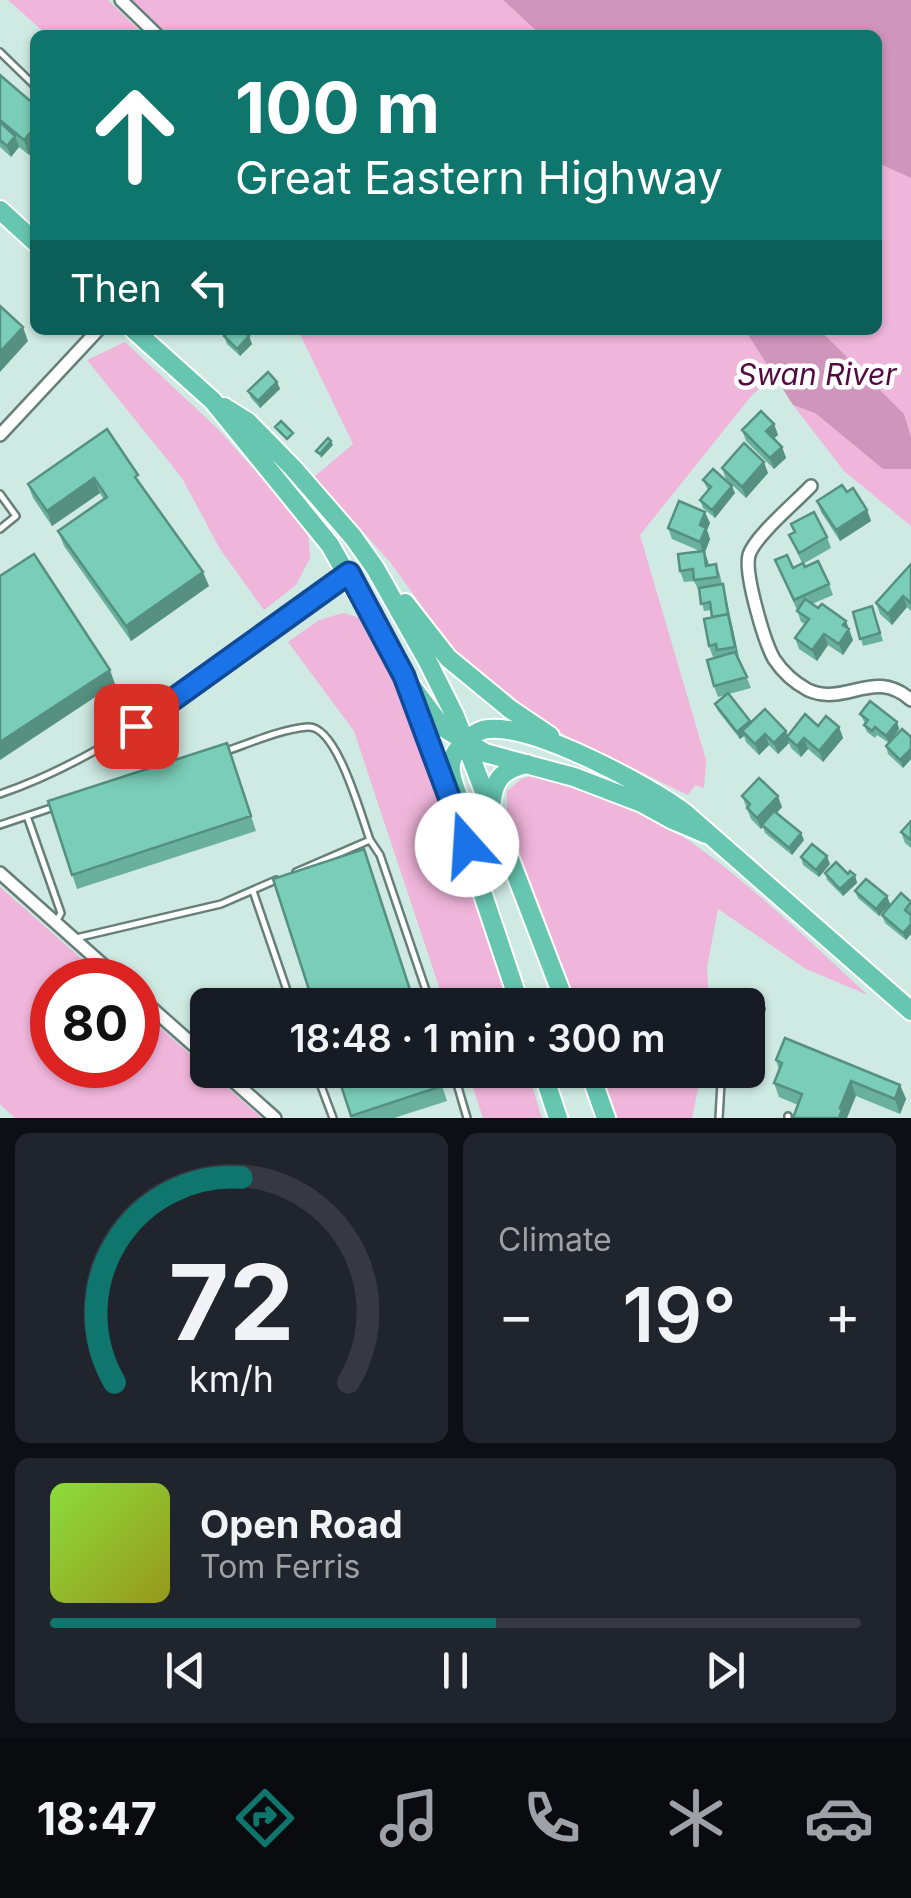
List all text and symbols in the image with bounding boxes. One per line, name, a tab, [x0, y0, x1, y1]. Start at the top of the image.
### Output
text: 100 m	[235, 65, 440, 150]
icon: ahead	[70, 70, 200, 200]
text: Great Eastern Highway	[235, 150, 723, 205]
icon: left	[182, 260, 237, 315]
text: Then	[70, 265, 162, 311]
water label: Swan River	[737, 356, 897, 392]
pin	[94, 684, 179, 769]
icon: arrive	[109, 699, 164, 754]
position arrow	[415, 793, 519, 897]
speed limit sign: 80	[30, 958, 160, 1088]
text: 18:48 · 1 min · 300 m	[290, 1015, 665, 1061]
text: Climate	[498, 1220, 612, 1259]
text: 72	[169, 1239, 295, 1365]
text: 19°	[622, 1269, 737, 1360]
text: −	[498, 1282, 534, 1348]
text: +	[825, 1282, 861, 1348]
text: km/h	[189, 1357, 274, 1401]
text: Open Road	[200, 1501, 403, 1547]
text: Tom Ferris	[200, 1547, 360, 1586]
icon: previous	[158, 1643, 213, 1698]
icon: pause	[428, 1643, 483, 1698]
icon: next	[698, 1643, 753, 1698]
icon: directions	[230, 1783, 300, 1853]
icon: music	[374, 1783, 444, 1853]
icon: phone	[517, 1783, 587, 1853]
icon: climate	[661, 1783, 731, 1853]
icon: car	[804, 1783, 874, 1853]
text: 18:47	[37, 1791, 157, 1846]

